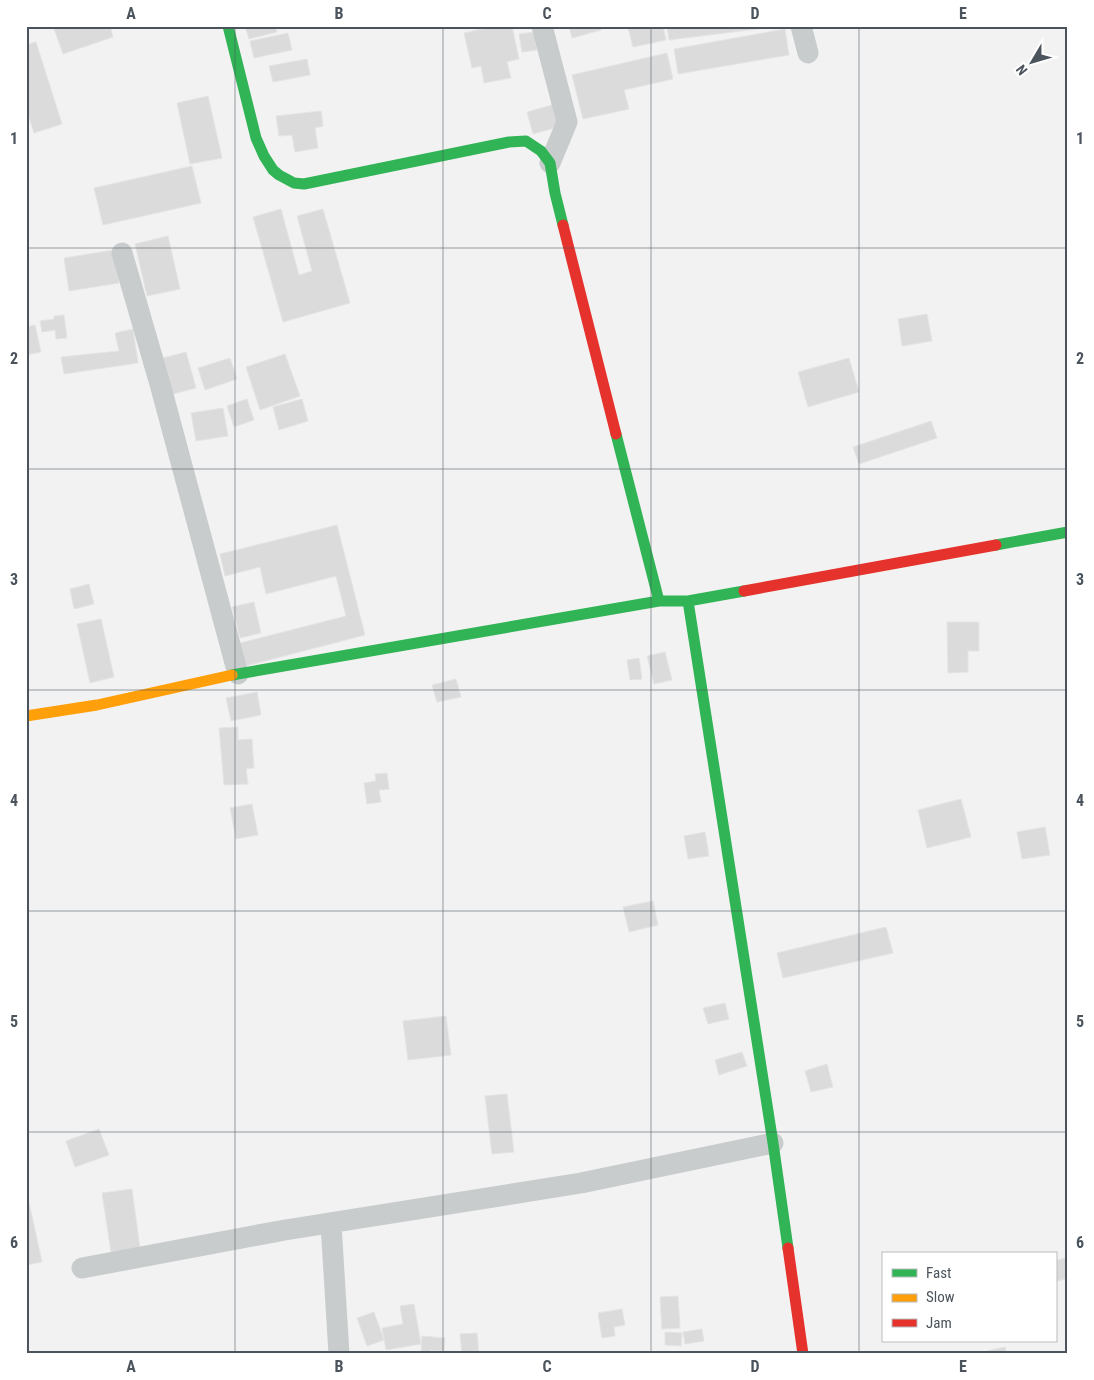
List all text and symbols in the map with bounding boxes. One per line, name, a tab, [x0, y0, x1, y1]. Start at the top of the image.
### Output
text: A	[126, 4, 136, 23]
text: B	[335, 4, 344, 23]
text: C	[542, 4, 552, 23]
text: D	[750, 4, 760, 23]
text: E	[959, 4, 967, 23]
north arrow	[1006, 38, 1056, 88]
text: N	[1013, 62, 1031, 78]
text: 1	[10, 129, 18, 148]
text: 1	[1076, 129, 1084, 148]
text: 2	[10, 349, 18, 368]
text: 2	[1076, 349, 1084, 368]
text: 3	[10, 570, 18, 589]
text: 3	[1076, 570, 1084, 589]
text: 4	[10, 791, 18, 810]
text: 4	[1076, 791, 1084, 810]
text: 5	[10, 1012, 18, 1031]
text: 5	[1076, 1012, 1084, 1031]
text: 6	[10, 1233, 18, 1252]
text: 6	[1076, 1233, 1084, 1252]
legend	[882, 1252, 1056, 1342]
text: Fast	[926, 1264, 951, 1282]
text: Slow	[926, 1288, 955, 1306]
text: Jam	[926, 1314, 952, 1332]
text: A	[126, 1357, 136, 1376]
text: B	[335, 1357, 344, 1376]
text: C	[542, 1357, 552, 1376]
text: D	[750, 1357, 760, 1376]
text: E	[959, 1357, 967, 1376]

